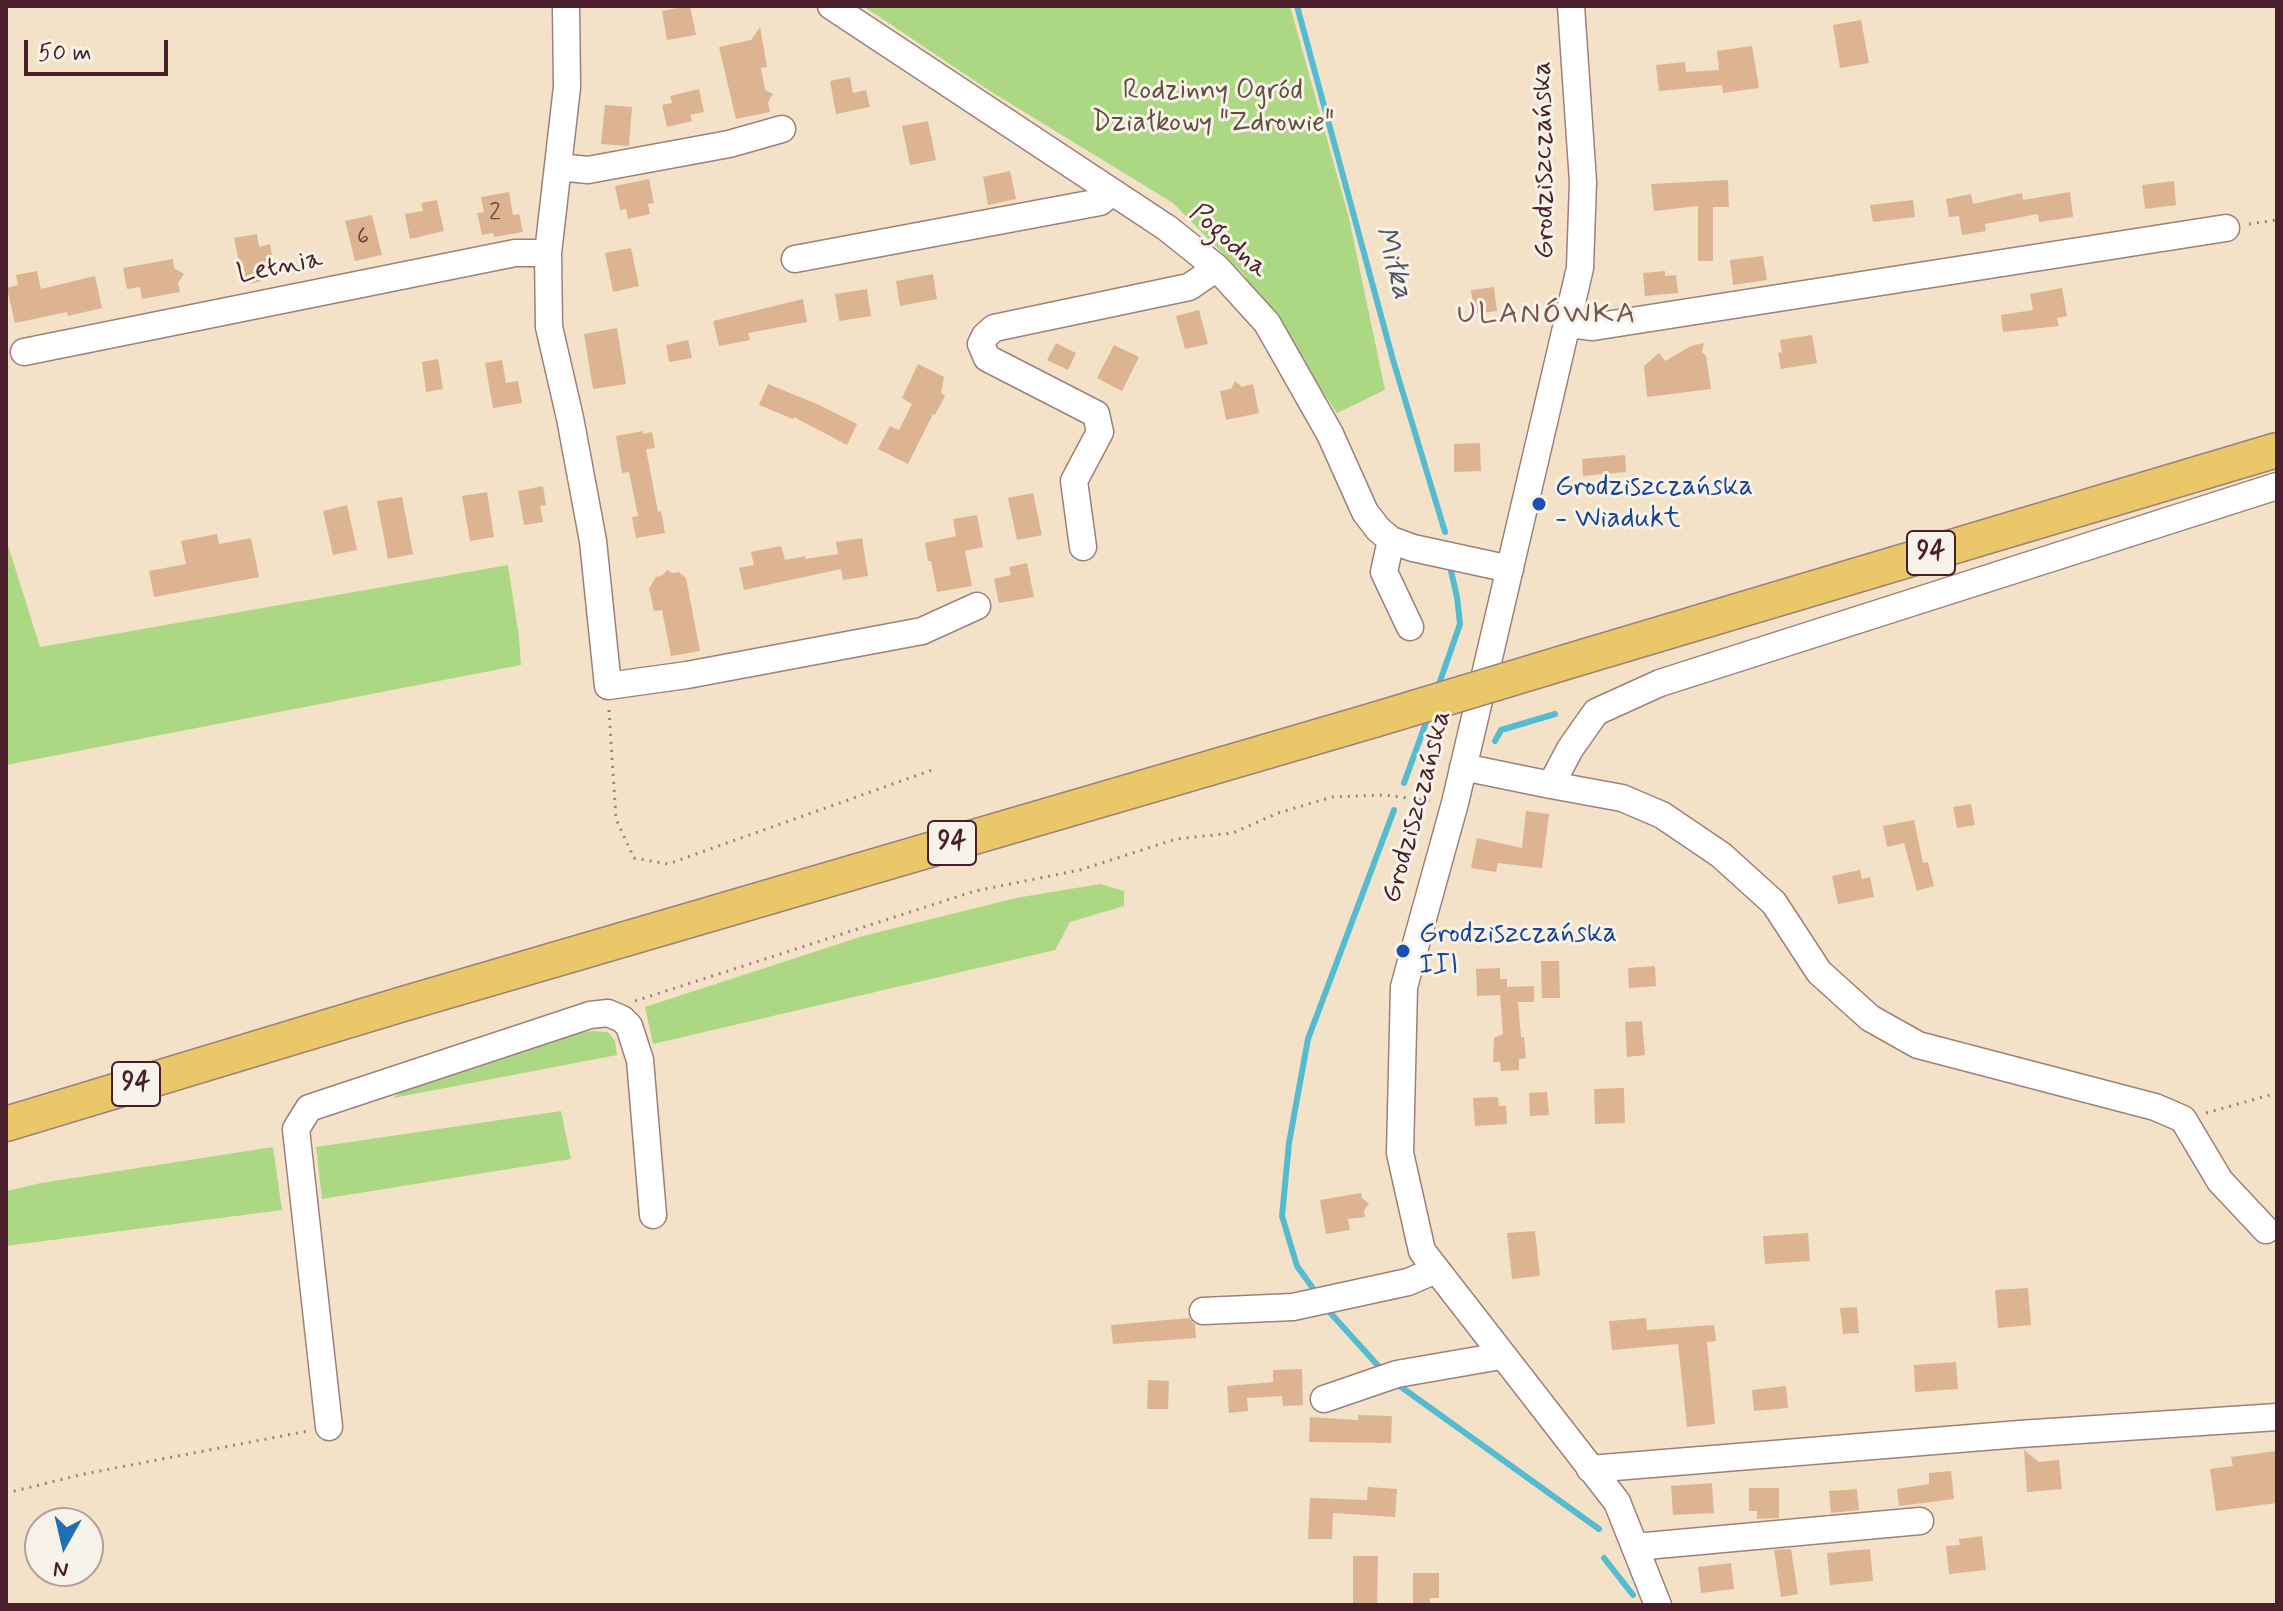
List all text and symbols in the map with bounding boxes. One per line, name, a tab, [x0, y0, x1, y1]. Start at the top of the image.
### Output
scale bar	[28, 24, 172, 74]
text: 50 m	[38, 38, 92, 69]
street label: Grodziszczańska	[1526, 61, 1564, 259]
park label: Rodzinny Ogród Działkowy "Zdrowie"	[1092, 75, 1334, 141]
street label: Pogodna	[1181, 198, 1275, 286]
house number: 2	[489, 200, 501, 228]
water label: Miłka	[1364, 222, 1420, 304]
house number: 6	[357, 224, 369, 252]
street label: Letnia	[234, 243, 326, 293]
district label: ULANÓWKA	[1457, 298, 1637, 334]
place label: Grodziszczańska - Wiadukt	[1555, 471, 1753, 537]
marker: Grodziszczańska - Wiadukt	[1530, 495, 1548, 513]
road number: 94	[1907, 531, 1955, 575]
street label: Grodziszczańska	[1376, 707, 1460, 907]
road number: 94	[928, 821, 976, 865]
place label: Grodziszczańska III	[1419, 918, 1617, 984]
marker: Grodziszczańska III	[1394, 942, 1412, 960]
road number: 94	[112, 1062, 160, 1106]
north arrow	[24, 1507, 104, 1587]
text: N	[52, 1554, 70, 1584]

